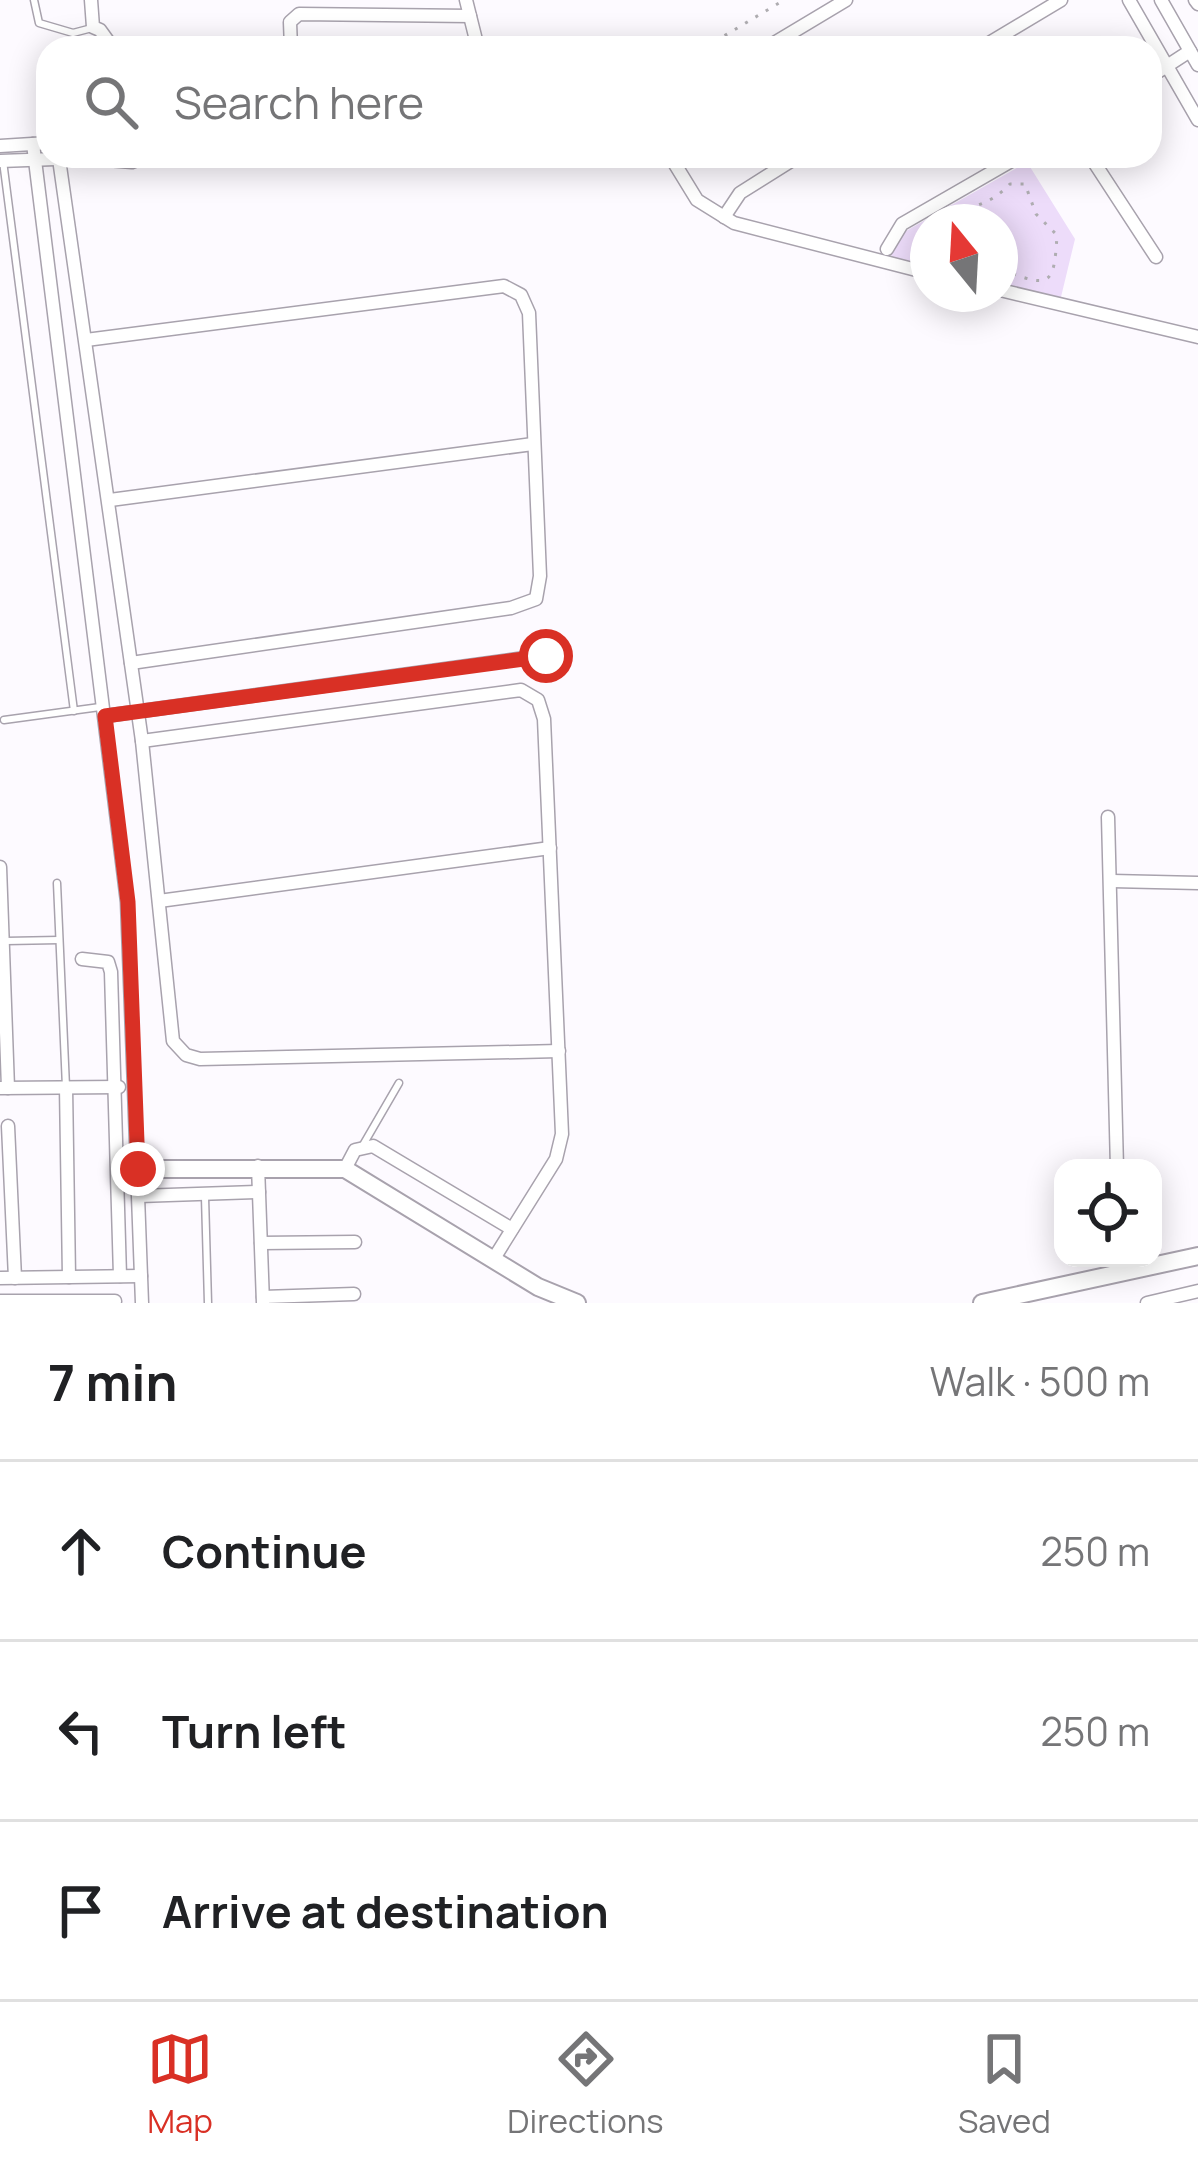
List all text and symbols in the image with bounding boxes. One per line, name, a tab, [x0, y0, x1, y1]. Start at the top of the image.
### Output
search box	[36, 36, 1162, 168]
icon: search	[78, 69, 144, 135]
text: Search here	[174, 71, 424, 133]
north arrow	[910, 204, 1018, 312]
route start	[519, 629, 573, 683]
route end	[111, 1142, 165, 1196]
map controls	[1054, 1159, 1162, 1267]
button: locate	[1054, 1159, 1162, 1267]
text: 7 min	[48, 1347, 177, 1416]
text: Walk · 500 m	[930, 1354, 1150, 1408]
icon: ahead	[48, 1518, 114, 1584]
text: Continue	[162, 1520, 367, 1582]
text: 250 m	[1041, 1524, 1150, 1578]
icon: left	[48, 1698, 114, 1764]
text: Turn left	[162, 1700, 347, 1762]
text: 250 m	[1041, 1704, 1150, 1758]
icon: arrive	[48, 1878, 114, 1944]
text: Arrive at destination	[162, 1880, 609, 1942]
tab: Map	[147, 2026, 213, 2143]
tab: Directions	[507, 2026, 664, 2143]
tab: Saved	[958, 2026, 1051, 2143]

